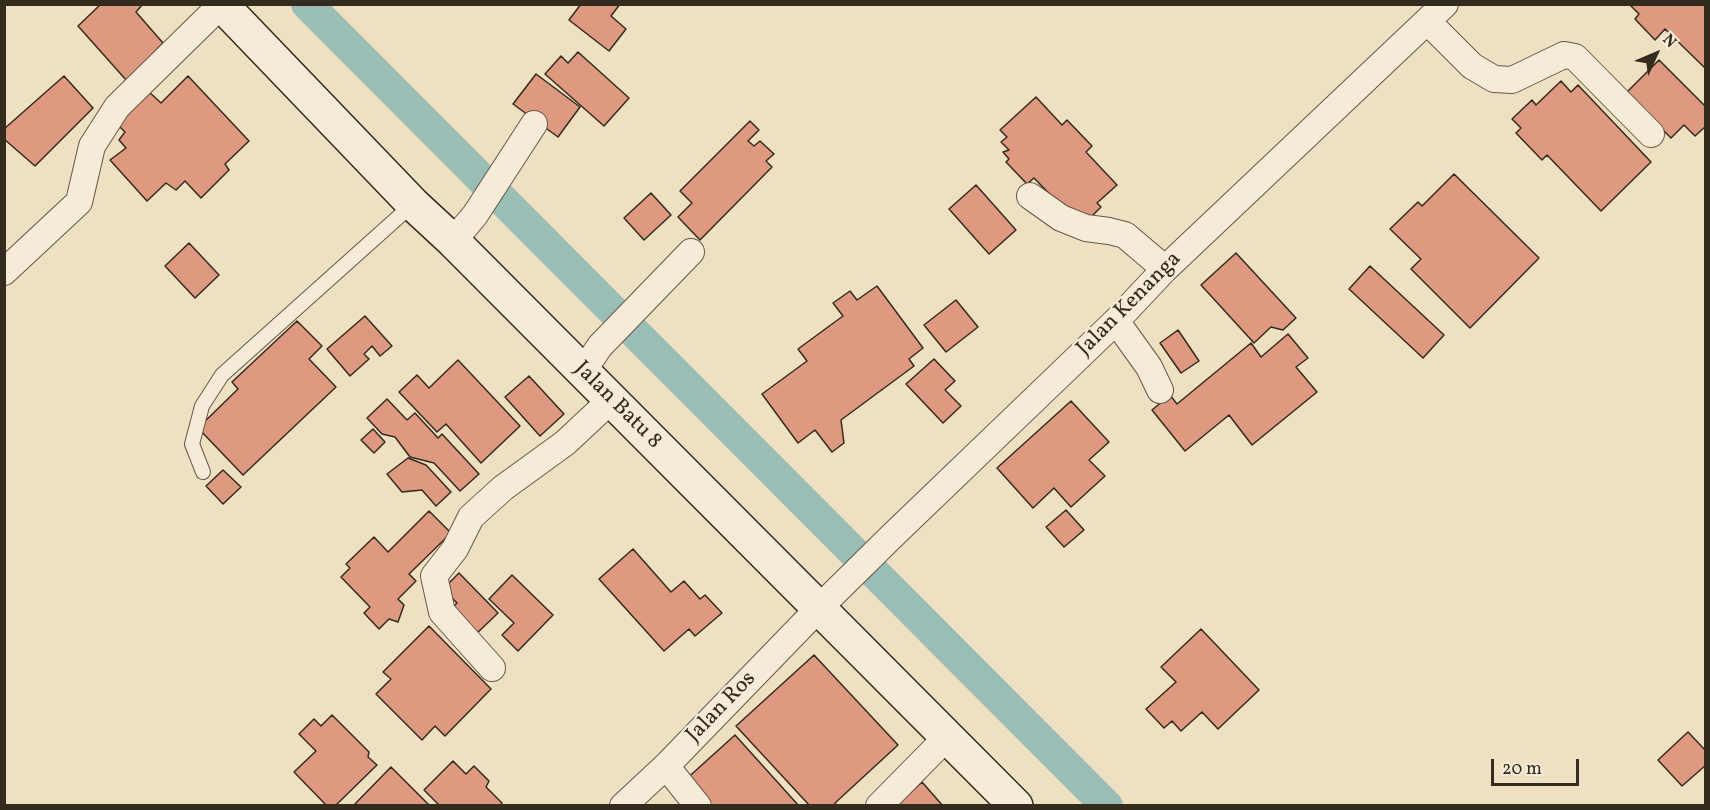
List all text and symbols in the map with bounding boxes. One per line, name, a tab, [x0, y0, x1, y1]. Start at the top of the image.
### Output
north arrow	[1626, 24, 1686, 84]
text: N	[1657, 30, 1681, 53]
street label: Jalan Kenanga	[1072, 247, 1188, 363]
street label: Jalan Batu 8	[568, 357, 666, 455]
street label: Jalan Ros	[682, 667, 762, 749]
scale bar	[1494, 747, 1582, 785]
text: 20 m	[1502, 757, 1542, 782]

